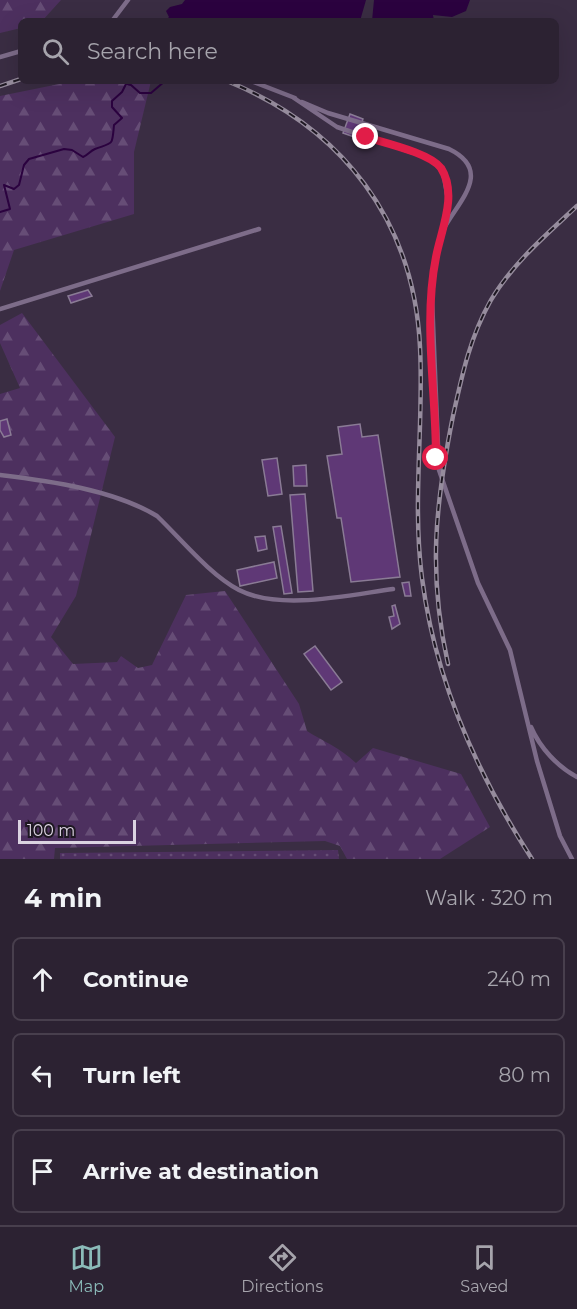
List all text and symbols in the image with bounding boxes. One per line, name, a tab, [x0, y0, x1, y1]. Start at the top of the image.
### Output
search box	[18, 18, 559, 84]
icon: search	[39, 35, 72, 68]
text: Search here	[87, 38, 218, 65]
route end	[352, 123, 378, 149]
route start	[422, 444, 448, 470]
scale bar	[18, 817, 136, 844]
text: 100 m	[27, 821, 75, 840]
text: 4 min	[24, 882, 102, 914]
text: Walk · 320 m	[425, 886, 553, 910]
icon: ahead	[26, 963, 59, 996]
text: Continue	[83, 966, 189, 993]
text: 240 m	[487, 967, 551, 991]
icon: left	[26, 1059, 59, 1092]
text: Turn left	[83, 1062, 181, 1089]
text: 80 m	[499, 1063, 551, 1087]
icon: arrive	[26, 1155, 59, 1188]
text: Arrive at destination	[83, 1158, 319, 1185]
tab: Map	[69, 1241, 104, 1296]
tab: Directions	[241, 1241, 323, 1296]
tab: Saved	[460, 1241, 508, 1296]

